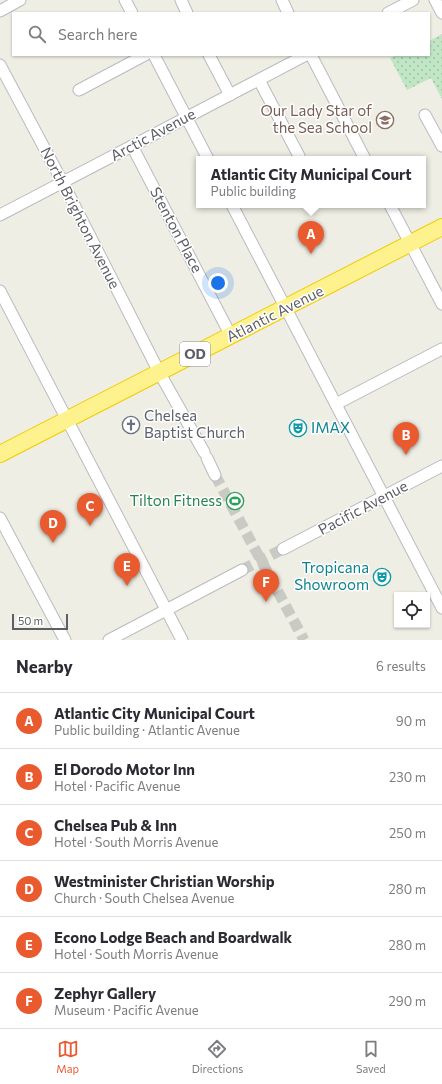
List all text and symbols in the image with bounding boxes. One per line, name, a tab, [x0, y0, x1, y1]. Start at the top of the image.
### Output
search box	[12, 12, 430, 56]
icon: search	[26, 23, 48, 45]
text: Search here	[58, 25, 137, 43]
place label: Our Lady Star of the Sea School	[260, 101, 372, 136]
street label: Arctic Avenue	[107, 104, 198, 164]
school or university icon: Our Lady Star of the Sea School	[375, 110, 395, 130]
street label: North Brighton Avenue	[37, 144, 124, 291]
popup	[196, 156, 426, 208]
text: Atlantic City Municipal Court	[211, 165, 411, 183]
text: Public building	[211, 183, 296, 199]
street label: Stenton Place	[147, 184, 207, 275]
pin: A	[298, 221, 324, 254]
your location	[208, 273, 228, 293]
street label: Atlantic Avenue	[223, 281, 326, 345]
road number: OD	[180, 342, 210, 366]
place label: Chelsea Baptist Church	[144, 406, 245, 441]
church icon: Chelsea Baptist Church	[121, 415, 141, 435]
theatre icon: IMAX	[288, 418, 308, 438]
place label: IMAX	[311, 418, 350, 436]
pin: B	[393, 422, 419, 455]
street label: Pacific Avenue	[315, 476, 410, 538]
place label: Tilton Fitness	[130, 491, 222, 509]
sports icon: Tilton Fitness	[225, 491, 245, 511]
pin: C	[77, 493, 103, 526]
pin: D	[40, 510, 66, 543]
pin: E	[114, 553, 140, 586]
place label: Tropicana Showroom	[294, 558, 369, 593]
theatre icon: Tropicana Showroom	[372, 567, 392, 587]
pin: F	[253, 569, 279, 602]
map controls	[394, 592, 430, 628]
button: locate	[394, 592, 430, 628]
scale bar	[12, 612, 68, 631]
text: 50 m	[18, 614, 43, 627]
text: Nearby	[16, 656, 73, 677]
text: 6 results	[376, 658, 426, 674]
text: Atlantic City Municipal Court	[54, 704, 255, 722]
text: A	[24, 713, 34, 729]
text: 90 m	[396, 713, 426, 729]
text: Public building · Atlantic Avenue	[54, 722, 240, 738]
text: El Dorodo Motor Inn	[54, 760, 195, 778]
text: B	[25, 769, 33, 785]
text: 230 m	[389, 769, 426, 785]
text: Hotel · Pacific Avenue	[54, 778, 180, 794]
text: Chelsea Pub & Inn	[54, 816, 177, 834]
text: C	[25, 825, 33, 841]
text: 250 m	[389, 825, 426, 841]
text: Hotel · South Morris Avenue	[54, 834, 218, 850]
text: Westminister Christian Worship	[54, 872, 275, 890]
text: D	[24, 881, 34, 897]
text: 280 m	[389, 881, 426, 897]
text: Church · South Chelsea Avenue	[54, 890, 234, 906]
text: Econo Lodge Beach and Boardwalk	[54, 928, 292, 946]
text: E	[25, 937, 33, 953]
text: 280 m	[389, 937, 426, 953]
text: Hotel · South Morris Avenue	[54, 946, 218, 962]
text: Zephyr Gallery	[54, 984, 156, 1002]
text: F	[25, 993, 33, 1009]
text: 290 m	[389, 993, 426, 1009]
text: Museum · Pacific Avenue	[54, 1002, 199, 1018]
tab: Map	[56, 1038, 79, 1075]
tab: Directions	[192, 1038, 243, 1075]
tab: Saved	[356, 1038, 386, 1075]

